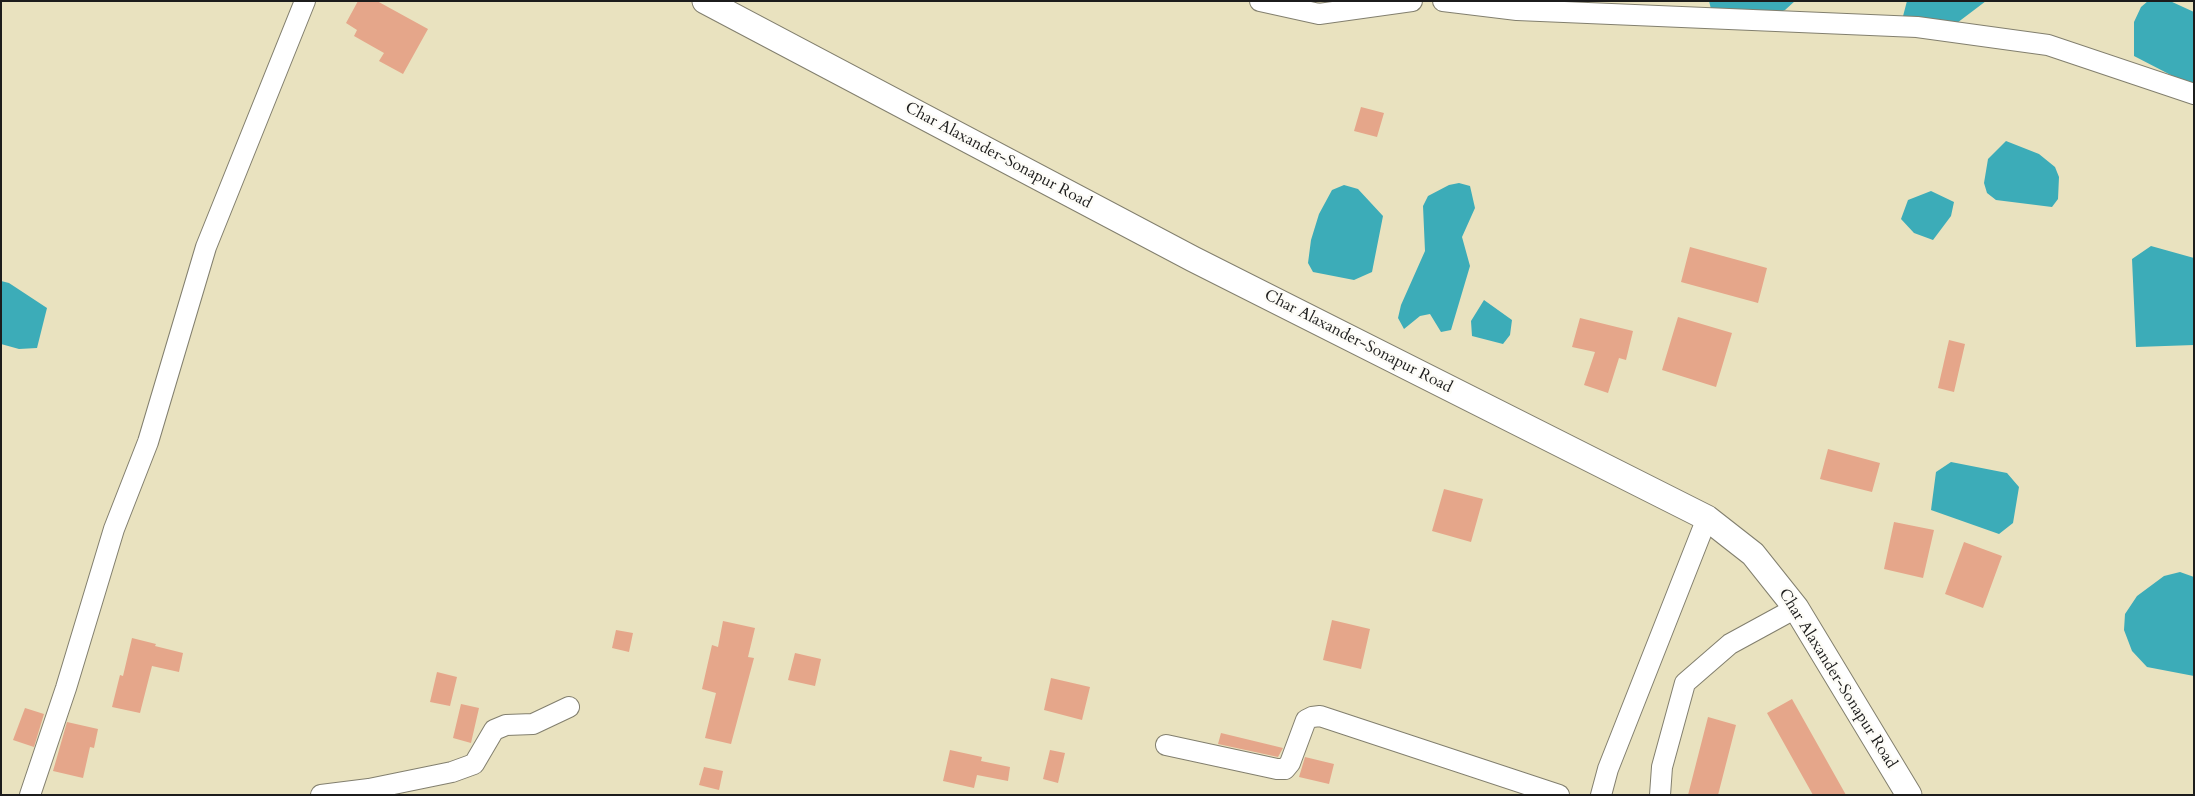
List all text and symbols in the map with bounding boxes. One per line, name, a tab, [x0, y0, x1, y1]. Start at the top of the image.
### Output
street label: Char Alaxander-Sonapur Road	[901, 99, 1095, 213]
street label: Char Alaxander-Sonapur Road	[1261, 286, 1455, 398]
street label: Char Alaxander-Sonapur Road	[1774, 586, 1900, 772]

